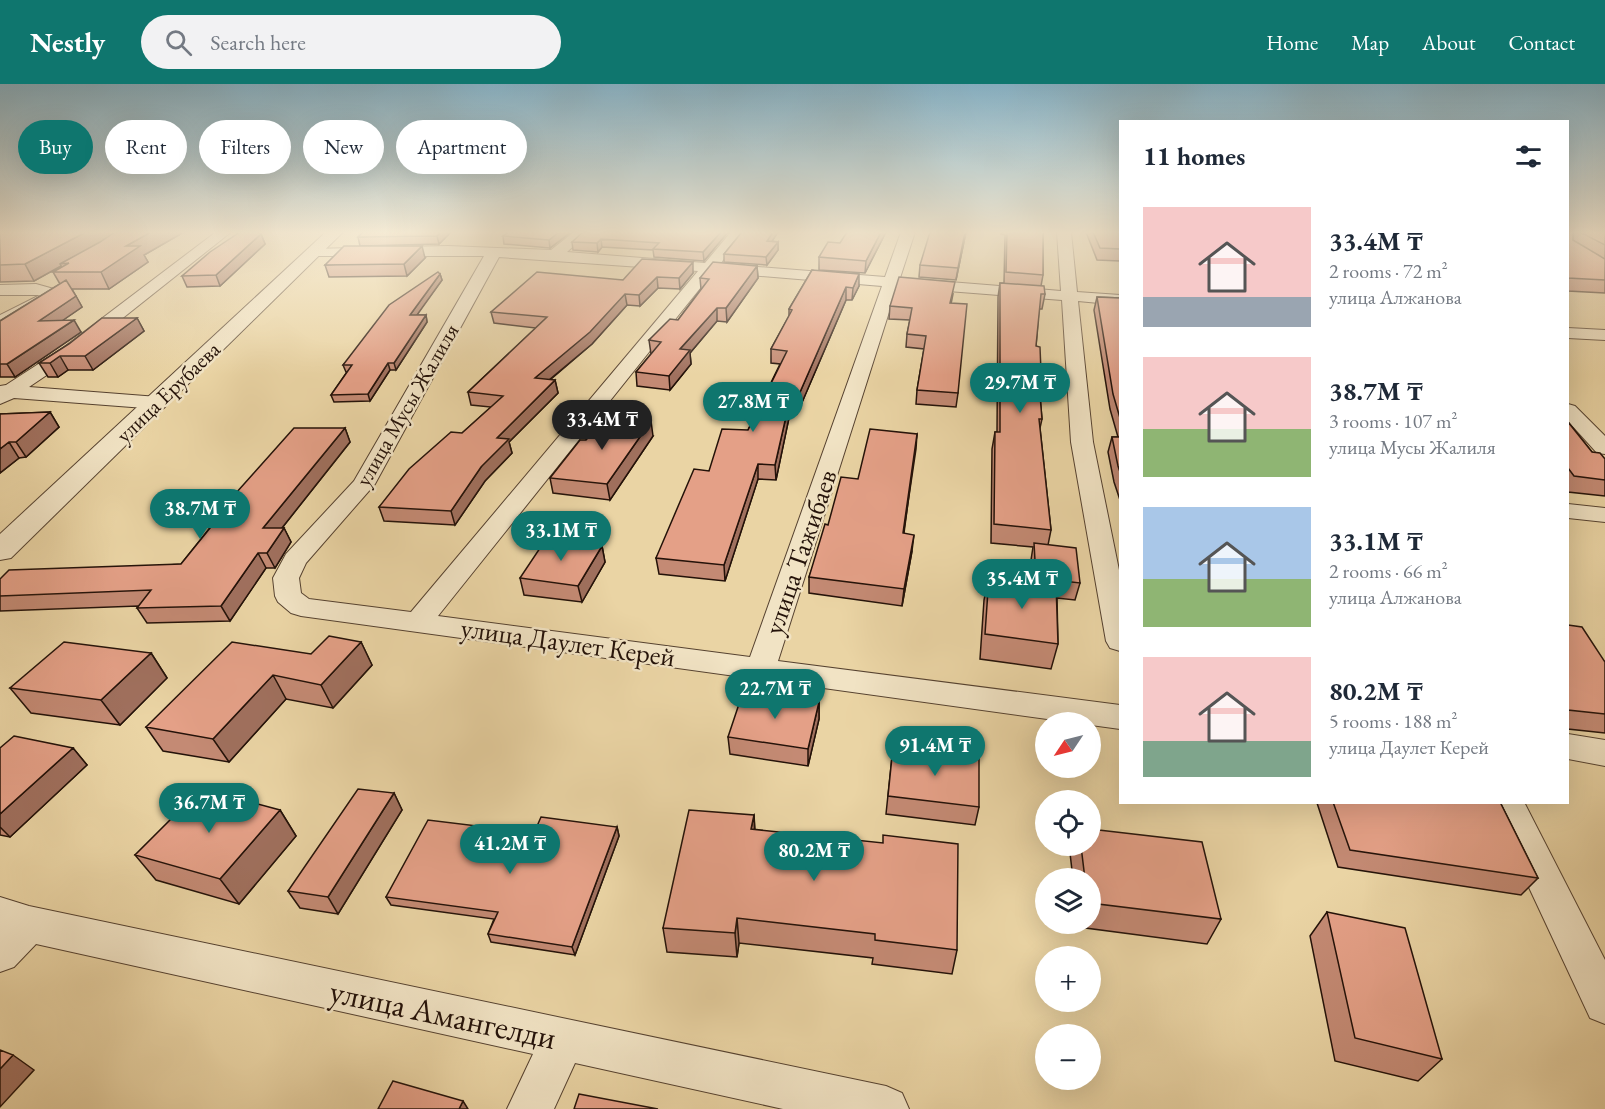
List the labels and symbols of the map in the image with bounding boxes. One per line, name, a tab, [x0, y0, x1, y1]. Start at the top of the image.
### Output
street label: улица Мусы Жалиля	[349, 318, 465, 492]
street label: улица Ерубаева	[110, 335, 226, 449]
pin: 29.7M ₸	[965, 363, 1075, 414]
pin: 27.8M ₸	[698, 382, 808, 433]
pin: 33.4M ₸	[547, 400, 657, 451]
street label: улица Тажибаев	[755, 465, 845, 639]
pin: 38.7M ₸	[145, 489, 255, 540]
pin: 33.1M ₸	[506, 511, 616, 562]
pin: 35.4M ₸	[967, 559, 1077, 610]
street label: улица Даулет Керей	[459, 610, 677, 674]
pin: 22.7M ₸	[720, 669, 830, 720]
north arrow	[1035, 712, 1101, 778]
pin: 91.4M ₸	[880, 726, 990, 777]
pin: 36.7M ₸	[154, 783, 264, 834]
pin: 41.2M ₸	[455, 824, 565, 875]
pin: 80.2M ₸	[759, 831, 869, 882]
street label: улица Амангелди	[326, 969, 560, 1059]

